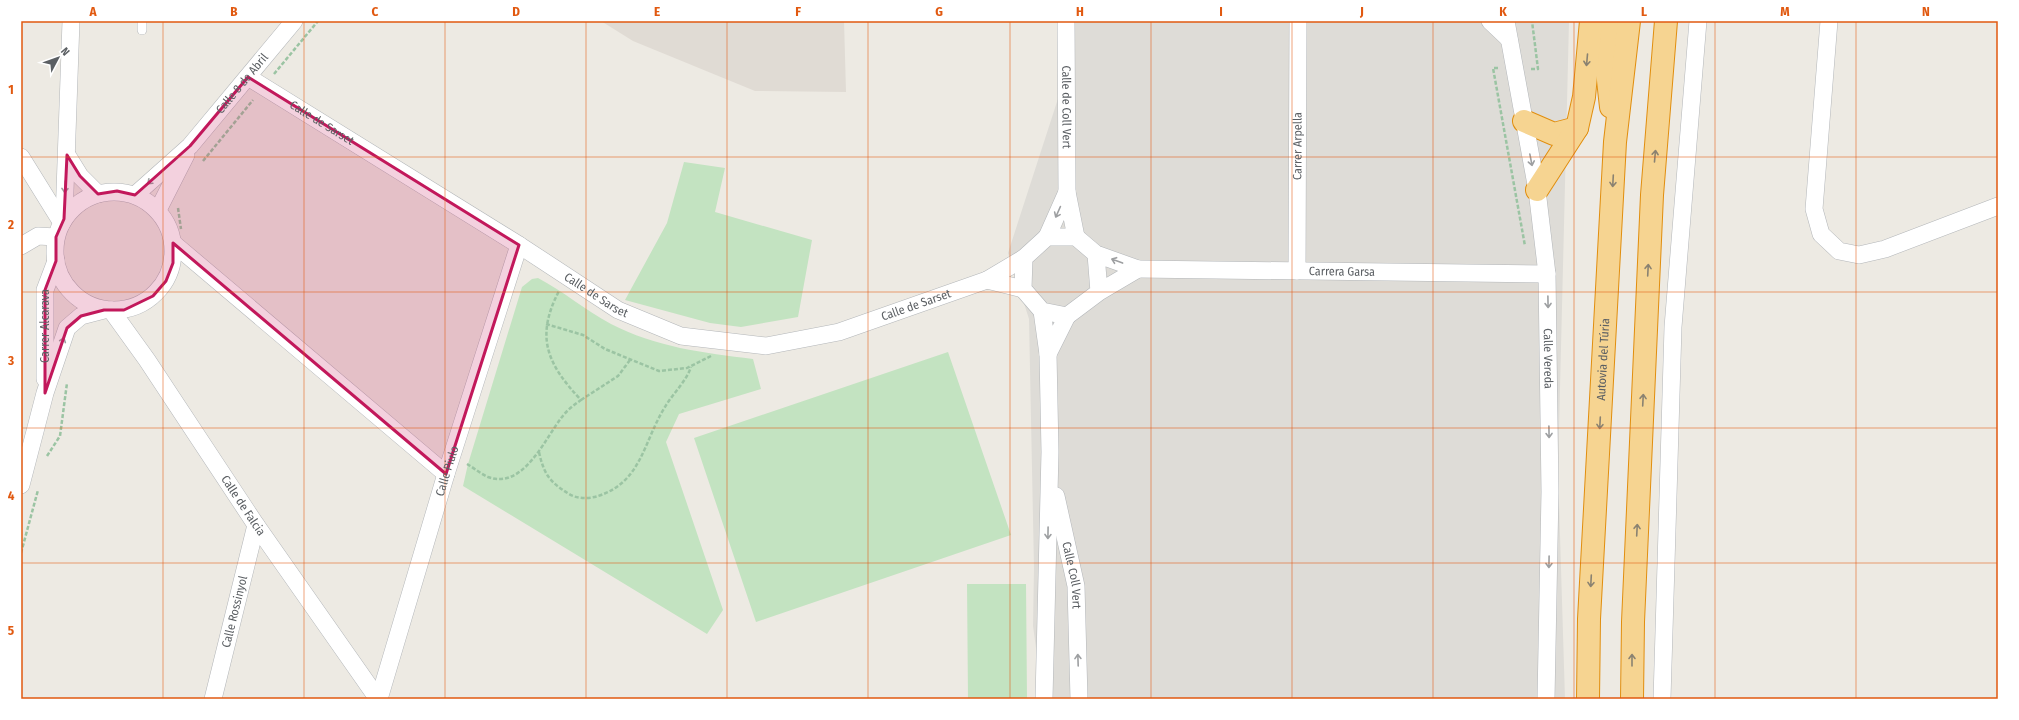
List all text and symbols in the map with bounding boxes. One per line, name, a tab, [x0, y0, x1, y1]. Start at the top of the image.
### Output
text: A	[88, 4, 97, 19]
text: B	[230, 4, 238, 19]
text: C	[372, 4, 379, 19]
text: D	[512, 4, 520, 19]
text: E	[654, 4, 660, 19]
text: F	[795, 4, 801, 19]
text: G	[935, 4, 943, 19]
text: H	[1076, 4, 1084, 19]
text: I	[1219, 4, 1223, 19]
text: J	[1359, 4, 1364, 19]
text: K	[1499, 4, 1507, 19]
text: L	[1641, 4, 1647, 19]
text: M	[1780, 4, 1790, 19]
text: N	[1922, 4, 1930, 19]
north arrow	[38, 38, 78, 78]
text: N	[58, 45, 72, 59]
street label: Calle 8 de Abril	[213, 51, 271, 116]
one-way arrow	[1584, 53, 1591, 66]
street label: Calle de Coll Vert	[1059, 65, 1074, 149]
text: 1	[8, 82, 14, 97]
street label: Calle de Sarset	[287, 98, 357, 148]
street label: Carrer Arpella	[1290, 112, 1305, 180]
one-way arrow	[1651, 150, 1658, 163]
one-way arrow	[1528, 153, 1536, 166]
one-way arrow	[1609, 174, 1616, 187]
one-way arrow	[147, 175, 157, 184]
one-way arrow	[62, 180, 69, 193]
one-way arrow	[1054, 205, 1061, 217]
text: 2	[7, 217, 14, 232]
one-way arrow	[1111, 257, 1123, 265]
street label: Carrera Garsa	[1309, 264, 1375, 279]
one-way arrow	[1645, 264, 1652, 277]
street label: Calle de Sarset	[562, 270, 630, 320]
street label: Calle de Sarset	[879, 286, 953, 324]
street label: Carrer Alcarava	[38, 289, 52, 363]
one-way arrow	[1544, 295, 1551, 308]
street label: Autovia del Túria	[1594, 318, 1612, 401]
street label: Calle Vereda	[1541, 328, 1556, 389]
one-way arrow	[59, 337, 66, 350]
text: 3	[7, 353, 14, 368]
one-way arrow	[1639, 394, 1646, 407]
one-way arrow	[1596, 416, 1603, 429]
one-way arrow	[1545, 425, 1553, 438]
street label: Calle Piulo	[433, 444, 462, 498]
street label: Calle de Falcia	[218, 473, 268, 538]
text: 4	[8, 488, 15, 503]
one-way arrow	[1633, 524, 1640, 537]
one-way arrow	[1044, 526, 1052, 539]
street label: Calle Coll Vert	[1059, 540, 1084, 609]
one-way arrow	[1545, 555, 1552, 568]
street label: Calle Rossinyol	[219, 574, 250, 649]
one-way arrow	[1587, 574, 1595, 587]
text: 5	[8, 623, 14, 638]
one-way arrow	[1074, 654, 1081, 667]
one-way arrow	[1628, 654, 1636, 667]

